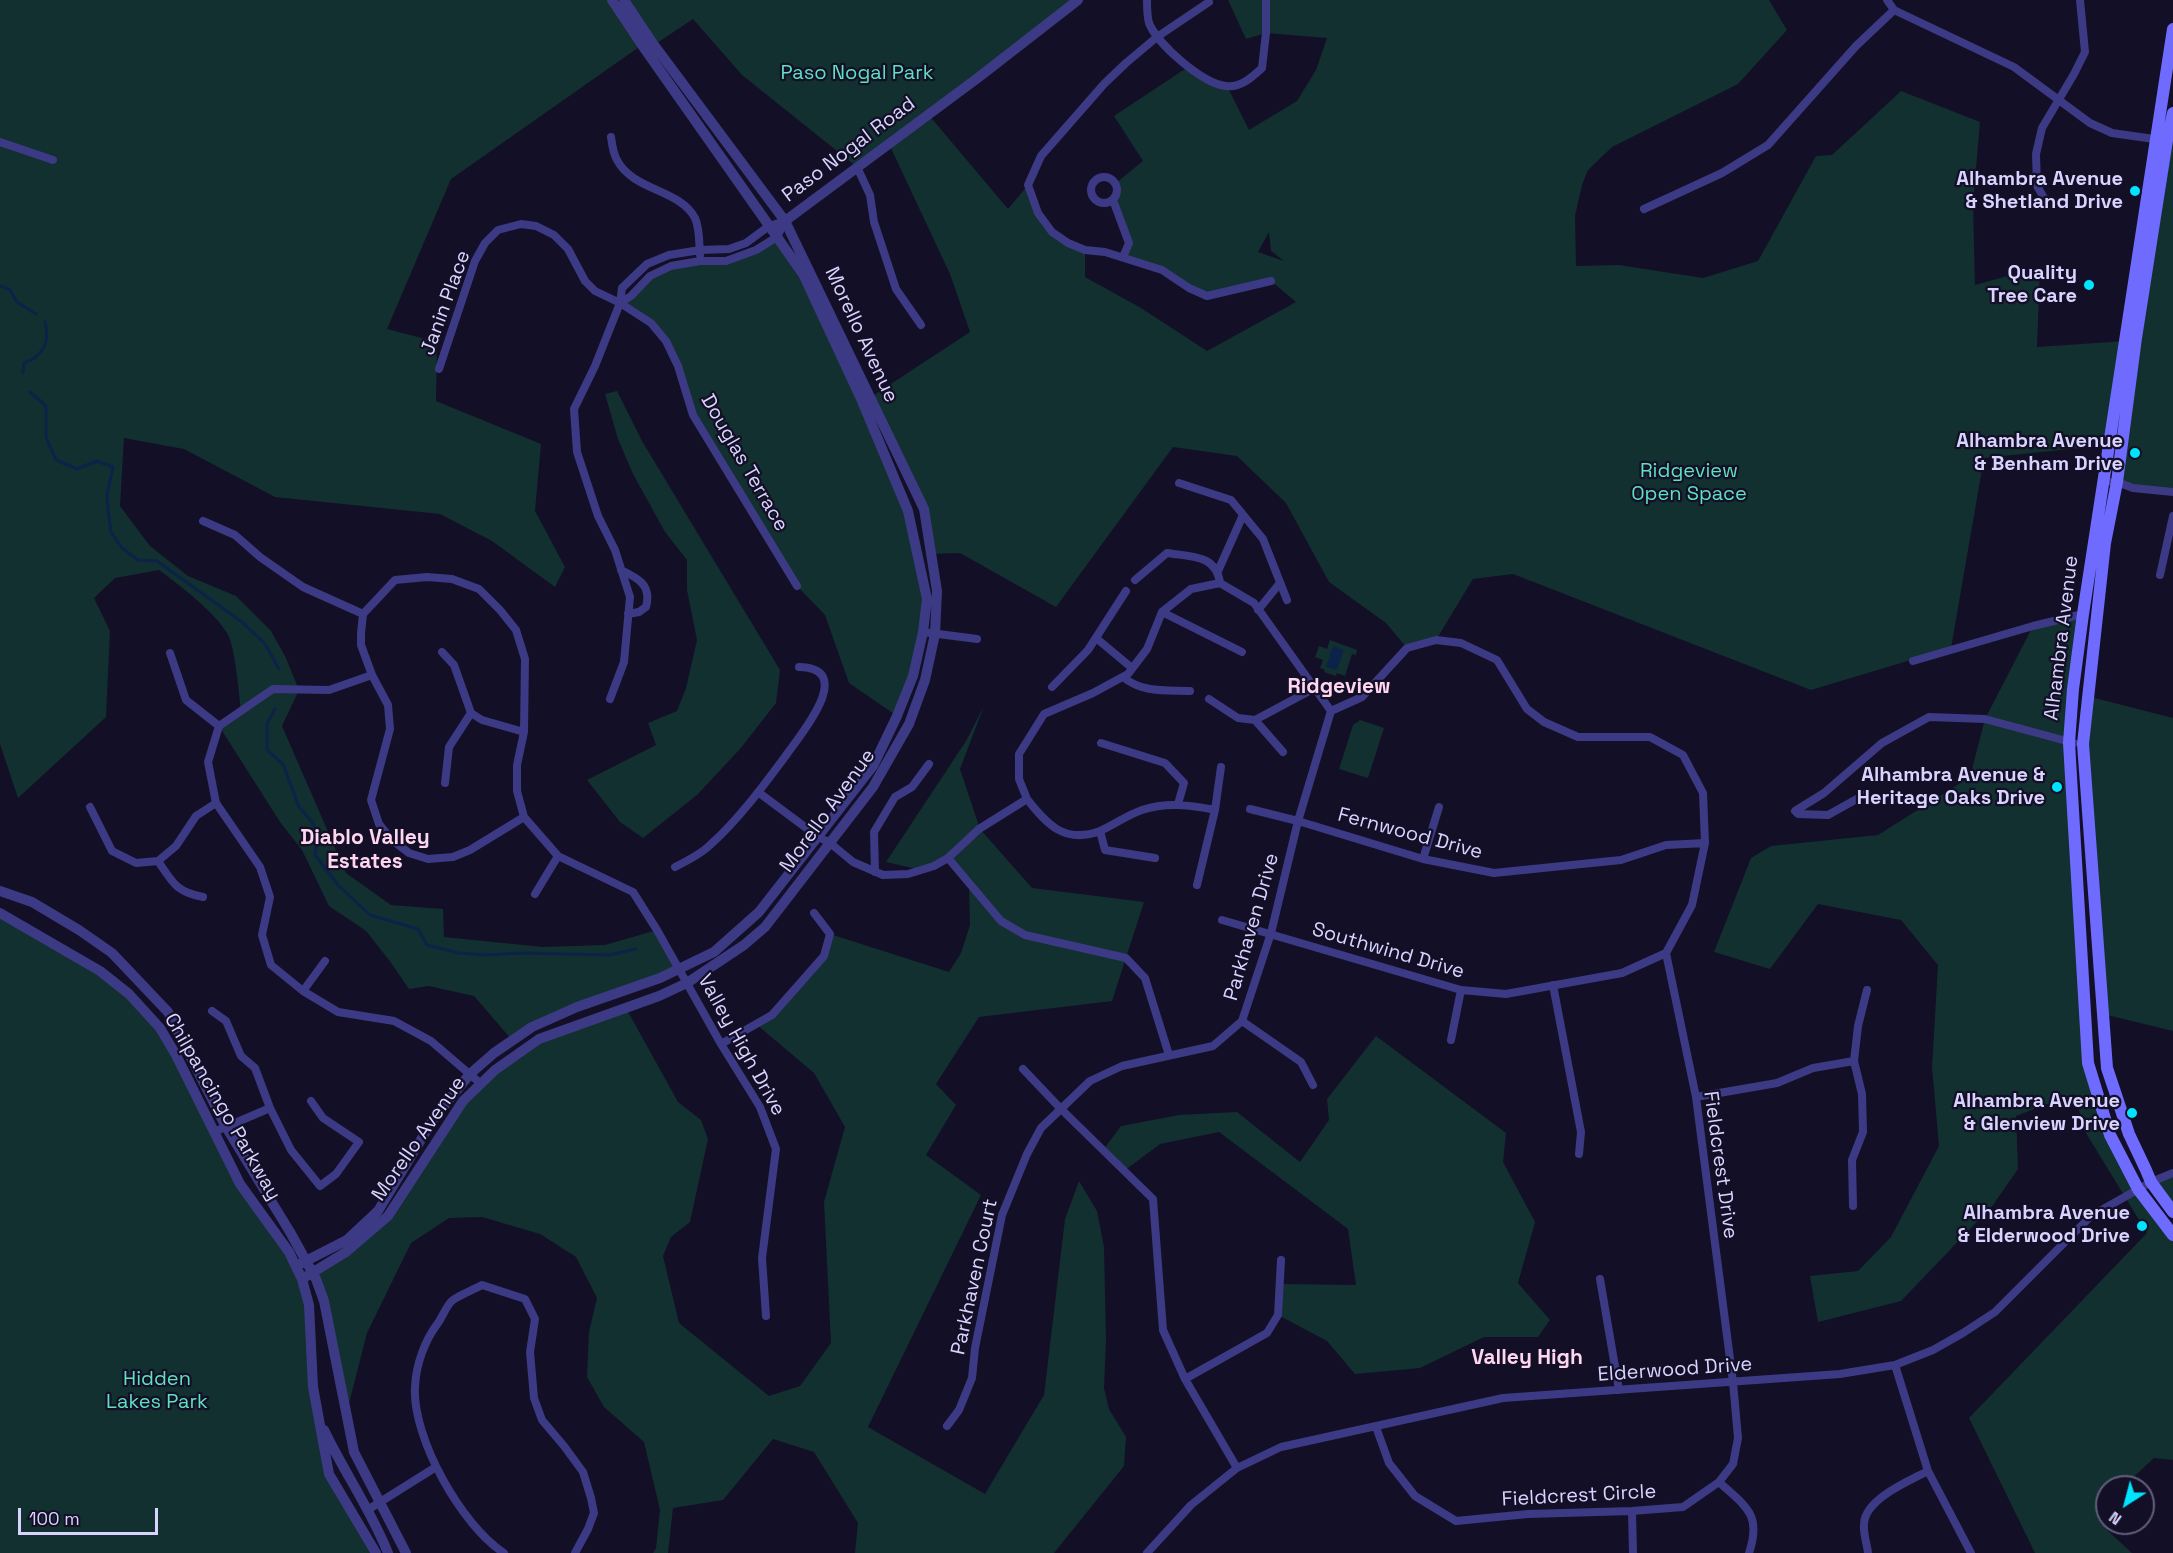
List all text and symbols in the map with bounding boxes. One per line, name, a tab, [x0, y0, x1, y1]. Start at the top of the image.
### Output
park label: Paso Nogal Park	[781, 62, 933, 86]
street label: Paso Nogal Road	[778, 92, 920, 208]
place label: Alhambra Avenue & Shetland Drive	[1956, 168, 2123, 215]
marker: Alhambra Avenue & Shetland Drive	[2128, 184, 2142, 198]
street label: Janin Place	[416, 248, 476, 358]
place label: Quality Tree Care	[1987, 262, 2077, 309]
street label: Morello Avenue	[819, 263, 903, 407]
marker: Quality Tree Care	[2082, 278, 2096, 292]
street label: Douglas Terrace	[695, 390, 793, 536]
place label: Alhambra Avenue & Benham Drive	[1956, 430, 2123, 477]
marker: Alhambra Avenue & Benham Drive	[2128, 446, 2142, 460]
park label: Ridgeview Open Space	[1631, 460, 1747, 507]
street label: Alhambra Avenue	[2040, 554, 2084, 722]
district label: Ridgeview	[1287, 674, 1391, 700]
street label: Morello Avenue	[775, 745, 881, 877]
place label: Alhambra Avenue & Heritage Oaks Drive	[1857, 764, 2045, 811]
marker: Alhambra Avenue & Heritage Oaks Drive	[2050, 780, 2064, 794]
street label: Fernwood Drive	[1335, 803, 1485, 865]
district label: Diablo Valley Estates	[300, 825, 430, 875]
street label: Parkhaven Drive	[1219, 850, 1285, 1004]
street label: Southwind Drive	[1309, 918, 1467, 984]
street label: Valley High Drive	[692, 970, 790, 1120]
street label: Chilpancingo Parkway	[159, 1009, 285, 1205]
street label: Morello Avenue	[367, 1072, 471, 1206]
street label: Fieldcrest Drive	[1698, 1090, 1742, 1240]
place label: Alhambra Avenue & Glenview Drive	[1953, 1090, 2120, 1137]
marker: Alhambra Avenue & Glenview Drive	[2125, 1106, 2139, 1120]
street label: Parkhaven Court	[947, 1197, 1003, 1357]
place label: Alhambra Avenue & Elderwood Drive	[1958, 1202, 2130, 1249]
marker: Alhambra Avenue & Elderwood Drive	[2135, 1219, 2149, 1233]
district label: Valley High	[1471, 1345, 1583, 1371]
street label: Elderwood Drive	[1597, 1353, 1753, 1387]
park label: Hidden Lakes Park	[106, 1368, 208, 1415]
north arrow	[2095, 1475, 2155, 1535]
street label: Fieldcrest Circle	[1501, 1480, 1657, 1512]
scale bar	[21, 1496, 160, 1534]
text: 100 m	[29, 1507, 80, 1530]
text: N	[2105, 1507, 2126, 1530]

